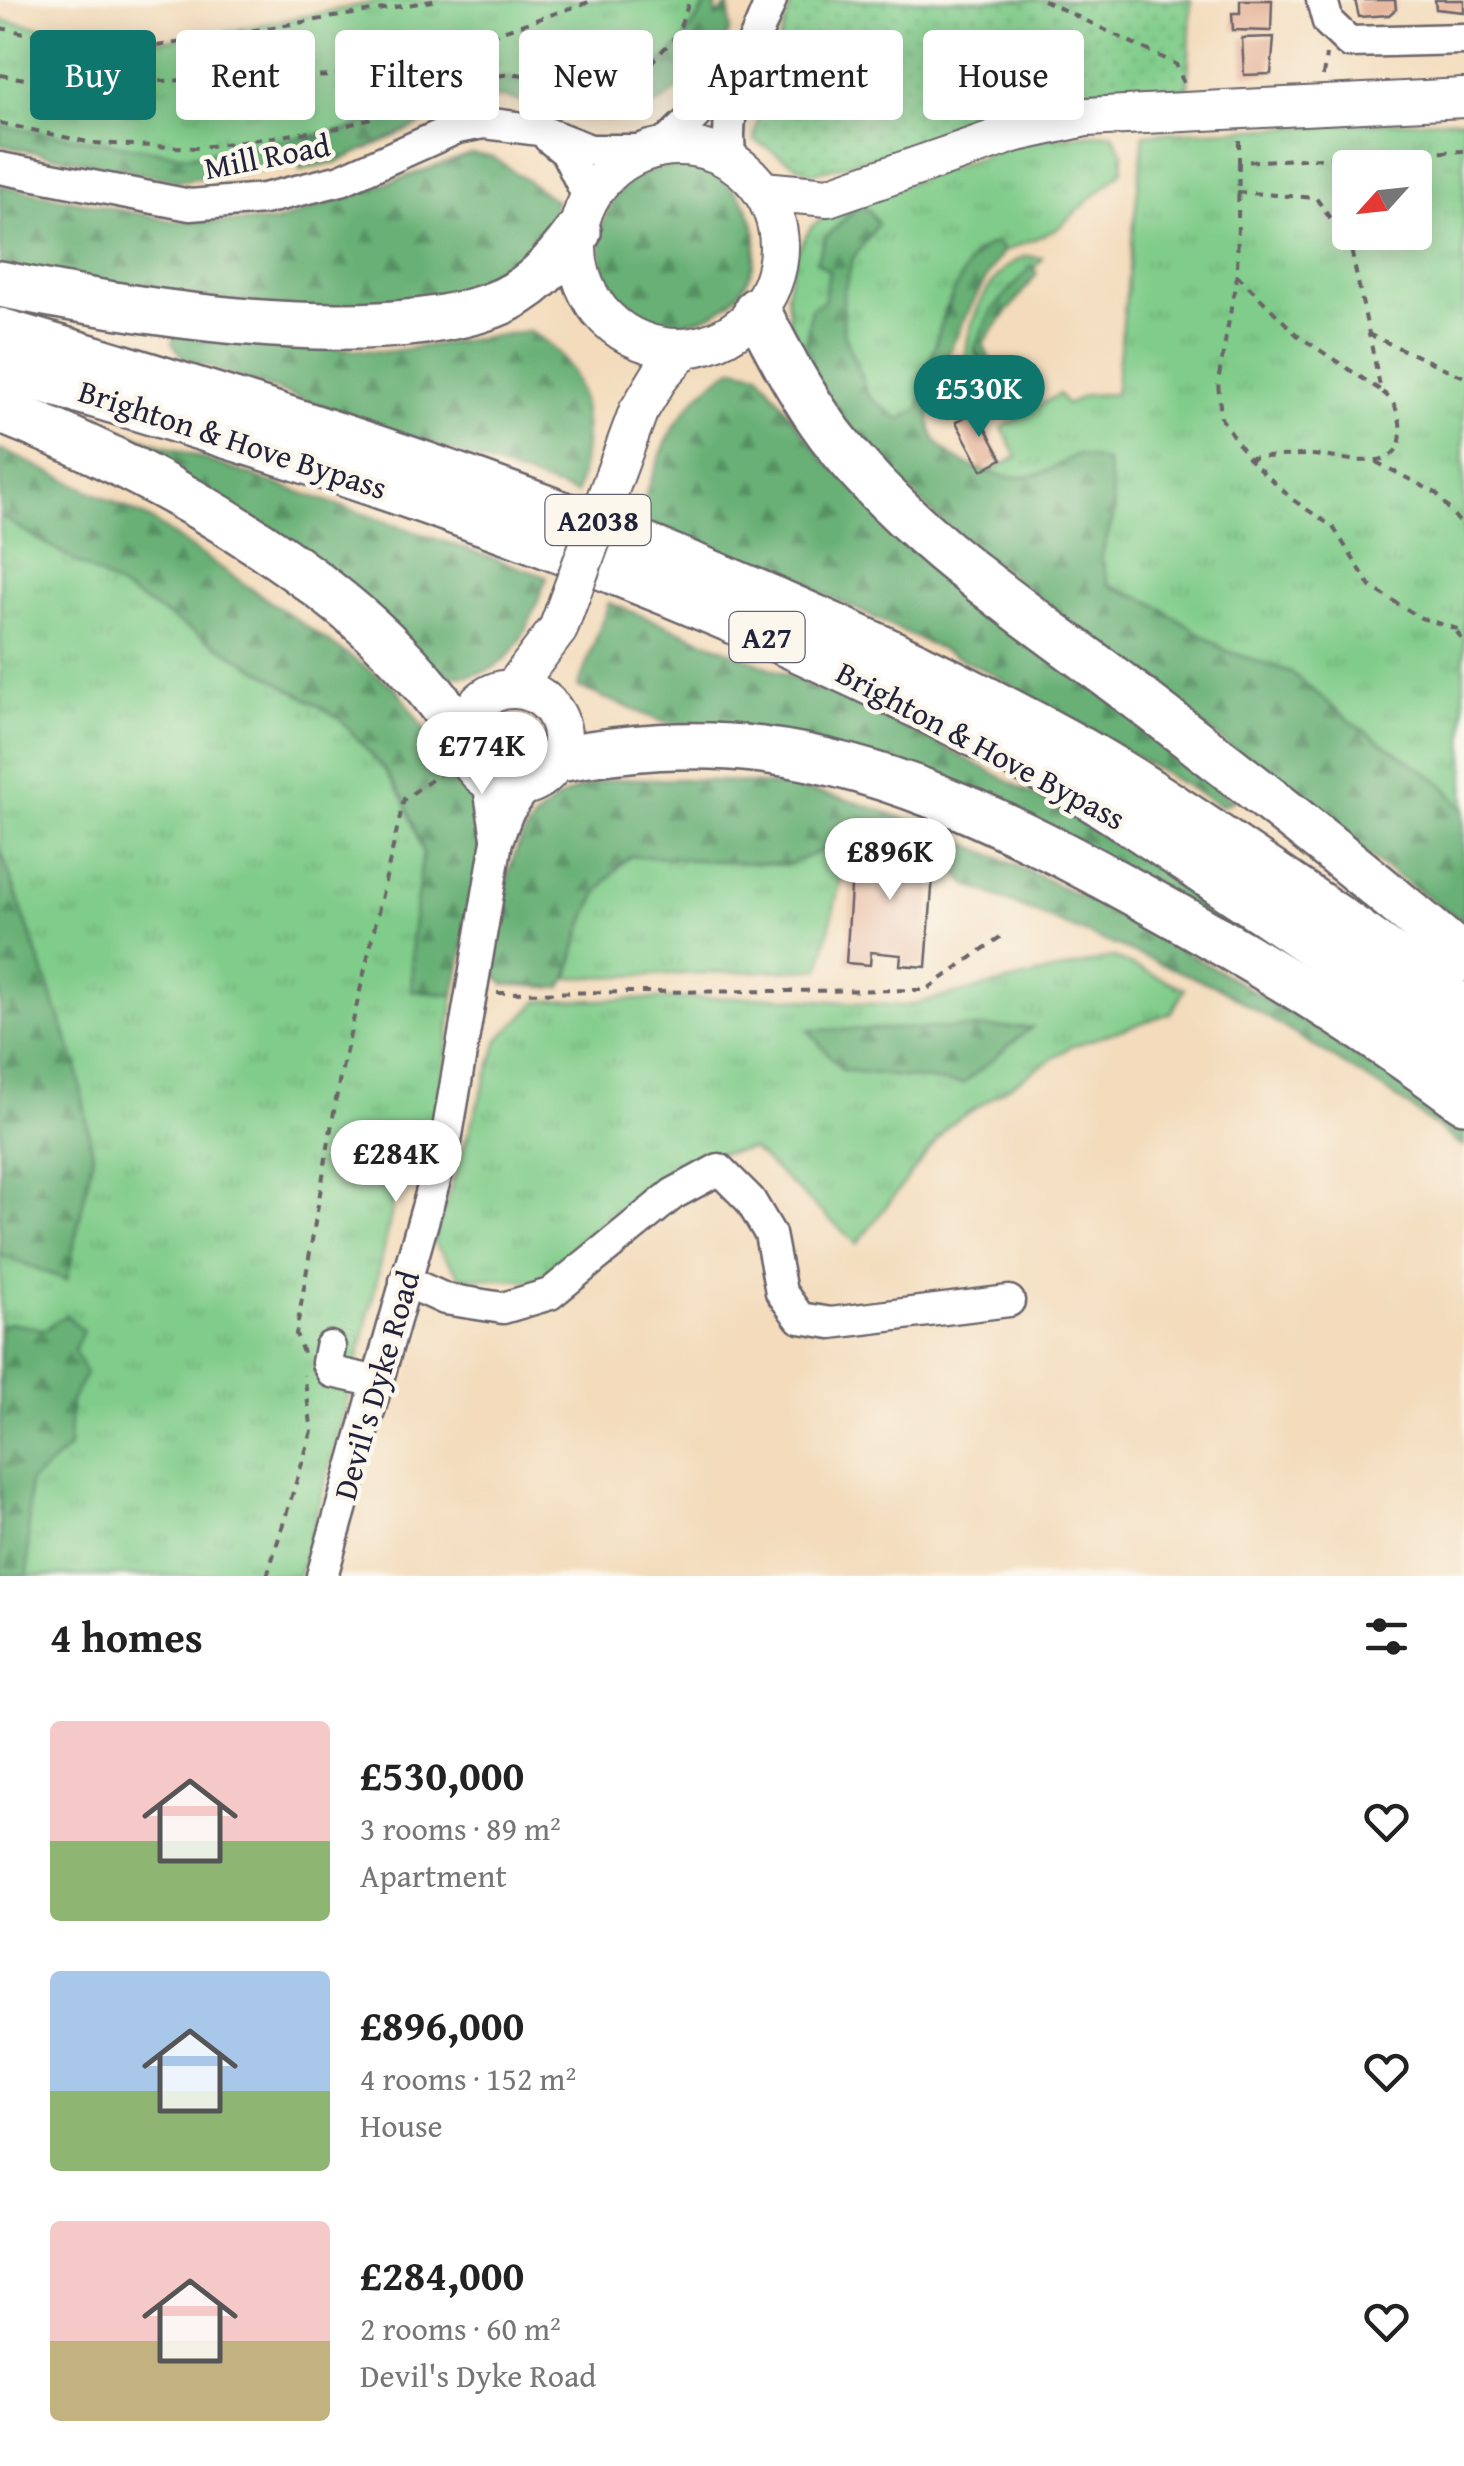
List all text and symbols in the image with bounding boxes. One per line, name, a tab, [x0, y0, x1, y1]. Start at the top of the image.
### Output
chip: Buy	[30, 30, 156, 120]
chip: Rent	[176, 30, 315, 120]
chip: Filters	[335, 30, 499, 120]
chip: New	[519, 30, 653, 120]
chip: Apartment	[673, 30, 903, 120]
chip: House	[923, 30, 1084, 120]
street label: Mill Road	[200, 121, 334, 191]
north arrow	[1332, 150, 1432, 250]
map controls	[1332, 150, 1432, 250]
pin: £530K	[909, 355, 1049, 440]
text: £530K	[936, 364, 1022, 411]
street label: Brighton & Hove Bypass	[73, 367, 393, 511]
road number: A2038	[546, 495, 650, 545]
road number: A27	[730, 612, 804, 662]
street label: Brighton & Hove Bypass	[828, 649, 1134, 841]
pin: £774K	[412, 712, 552, 797]
text: £774K	[439, 721, 525, 768]
pin: £896K	[820, 818, 960, 903]
text: £896K	[847, 827, 933, 874]
pin: £284K	[326, 1120, 466, 1205]
text: £284K	[353, 1129, 439, 1176]
street label: Devil's Dyke Road	[321, 1265, 431, 1505]
text: 4 homes	[50, 1606, 203, 1667]
icon: filters	[1359, 1609, 1414, 1664]
text: £530,000	[360, 1744, 524, 1805]
icon: home	[130, 1761, 250, 1881]
icon: heart	[1359, 1794, 1414, 1849]
text: 3 rooms · 89 m²	[360, 1805, 561, 1852]
text: Apartment	[360, 1852, 507, 1899]
text: £896,000	[360, 1994, 524, 2055]
icon: home	[130, 2011, 250, 2131]
icon: heart	[1359, 2044, 1414, 2099]
text: 4 rooms · 152 m²	[360, 2055, 576, 2102]
text: House	[360, 2102, 443, 2149]
text: £284,000	[360, 2244, 524, 2305]
icon: home	[130, 2261, 250, 2381]
icon: heart	[1359, 2294, 1414, 2349]
text: 2 rooms · 60 m²	[360, 2305, 561, 2352]
text: Devil's Dyke Road	[360, 2352, 596, 2399]

